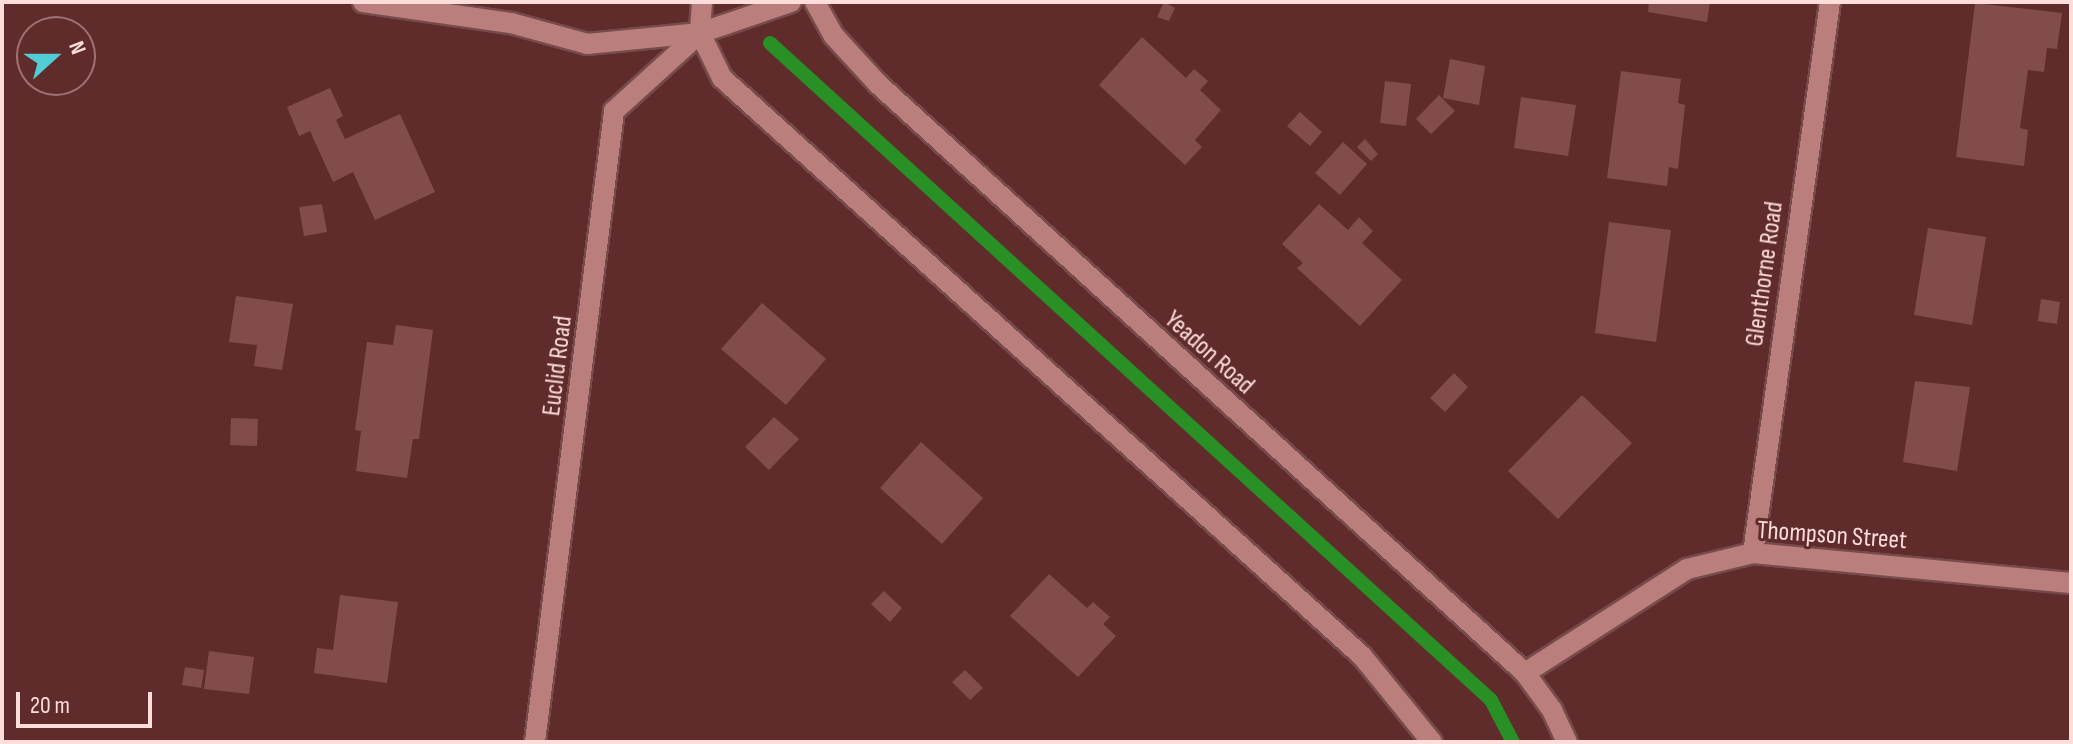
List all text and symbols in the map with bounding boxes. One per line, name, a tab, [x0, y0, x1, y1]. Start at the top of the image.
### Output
north arrow	[16, 16, 96, 96]
text: N	[62, 38, 92, 58]
street label: Glenthorne Road	[1739, 200, 1791, 348]
street label: Yeadon Road	[1158, 305, 1260, 401]
street label: Euclid Road	[536, 314, 580, 418]
street label: Thompson Street	[1756, 515, 1908, 557]
scale bar	[20, 676, 156, 726]
text: 20 m	[30, 691, 70, 720]

